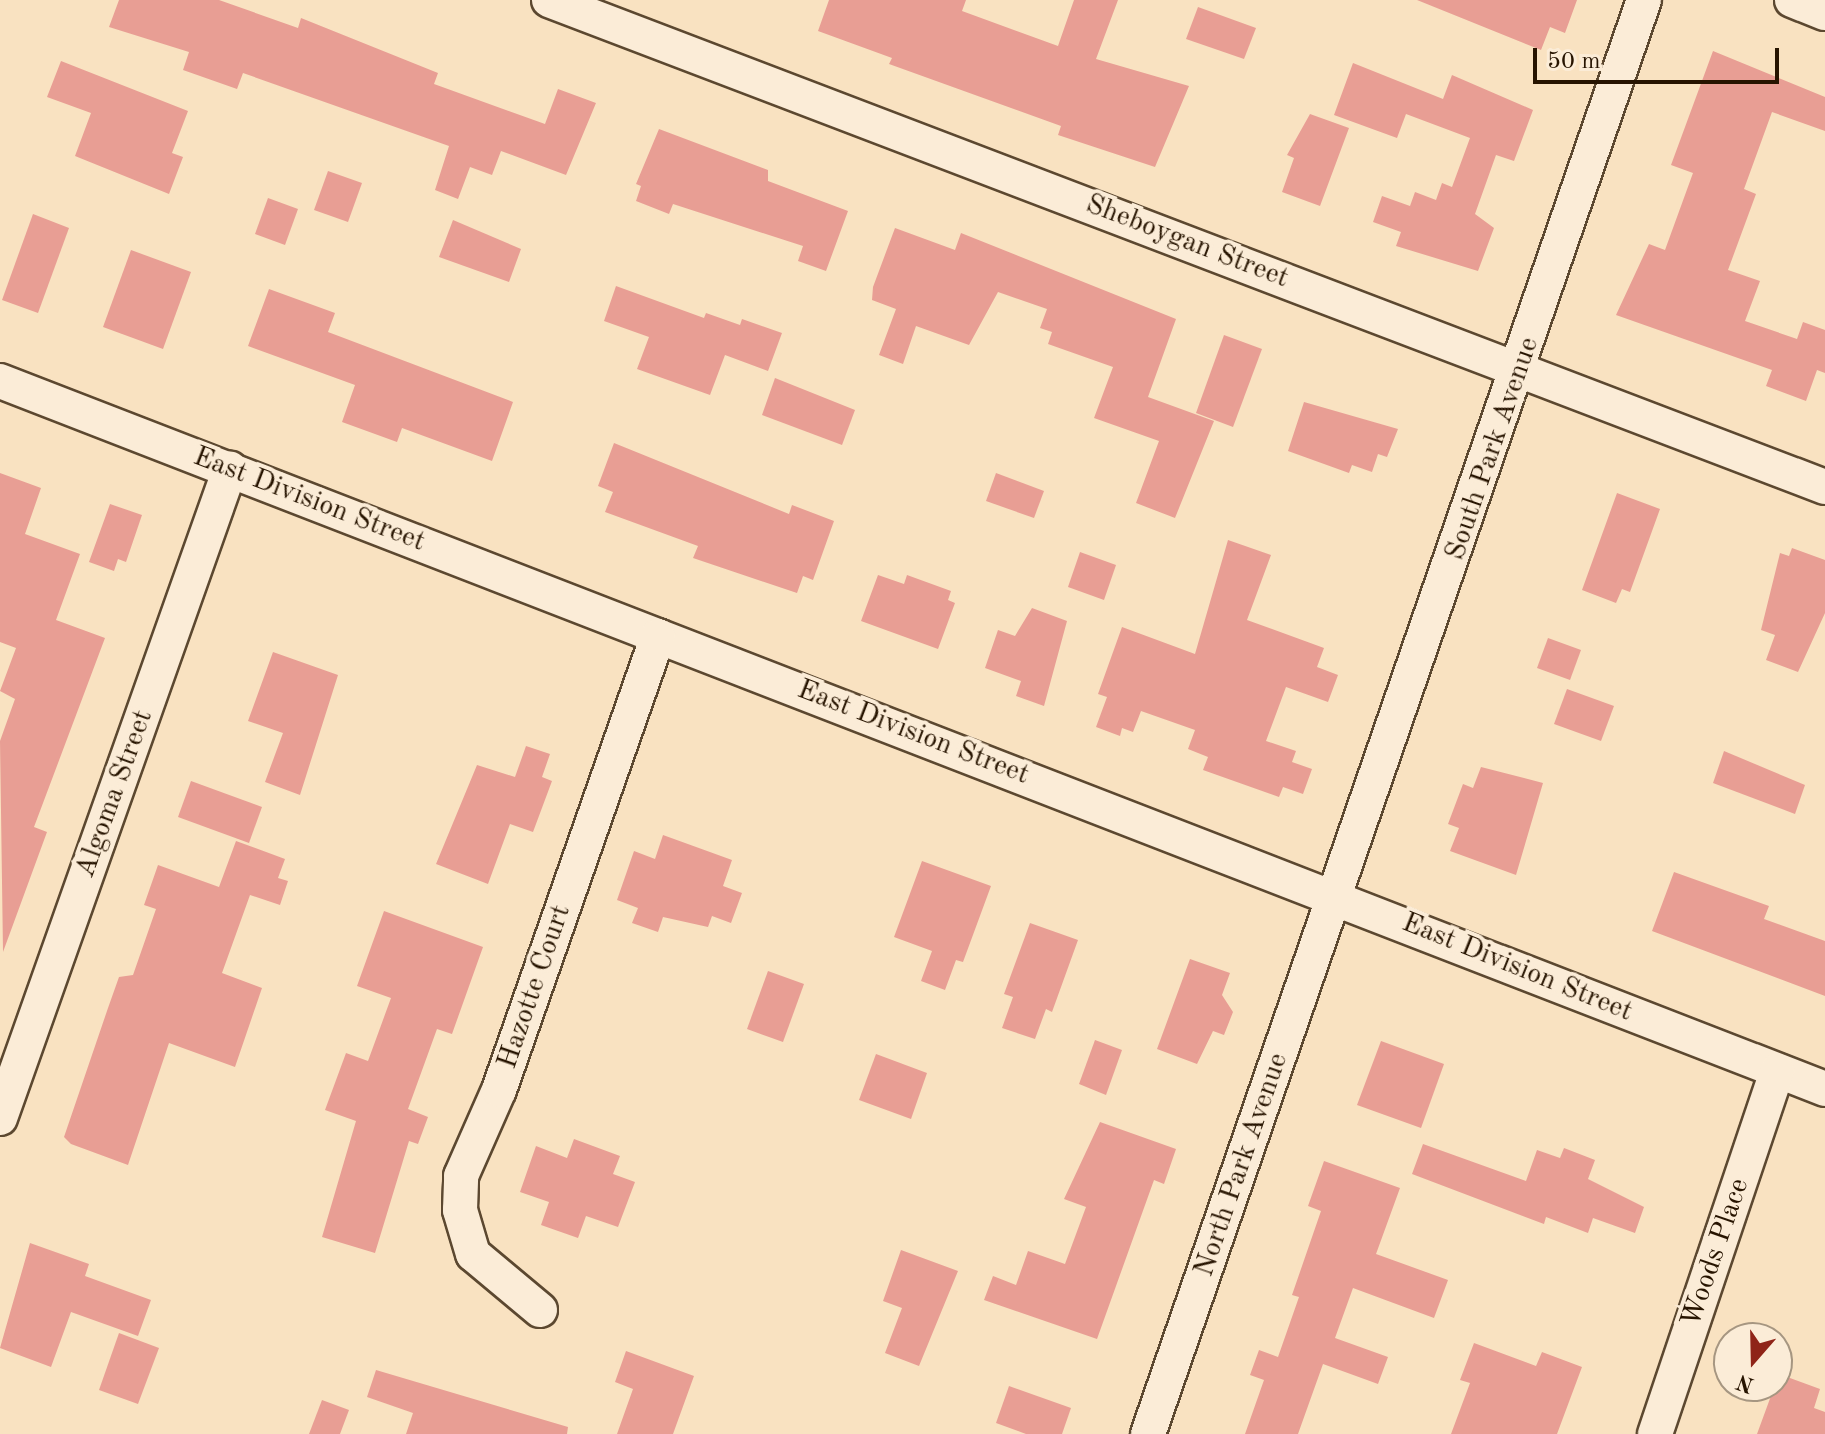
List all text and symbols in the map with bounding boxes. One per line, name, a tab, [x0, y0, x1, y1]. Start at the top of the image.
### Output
scale bar	[1537, 32, 1783, 82]
text: 50 m	[1547, 50, 1601, 74]
street label: Sheboygan Street	[1081, 188, 1293, 296]
street label: South Park Avenue	[1439, 333, 1547, 565]
street label: East Division Street	[188, 440, 430, 560]
street label: East Division Street	[792, 673, 1034, 793]
street label: Algoma Street	[69, 706, 161, 882]
street label: Hazotte Court	[491, 901, 579, 1073]
street label: East Division Street	[1397, 906, 1637, 1030]
street label: North Park Avenue	[1188, 1049, 1296, 1281]
street label: Woods Place	[1675, 1174, 1757, 1332]
north arrow	[1713, 1322, 1793, 1402]
text: N	[1734, 1369, 1757, 1396]

